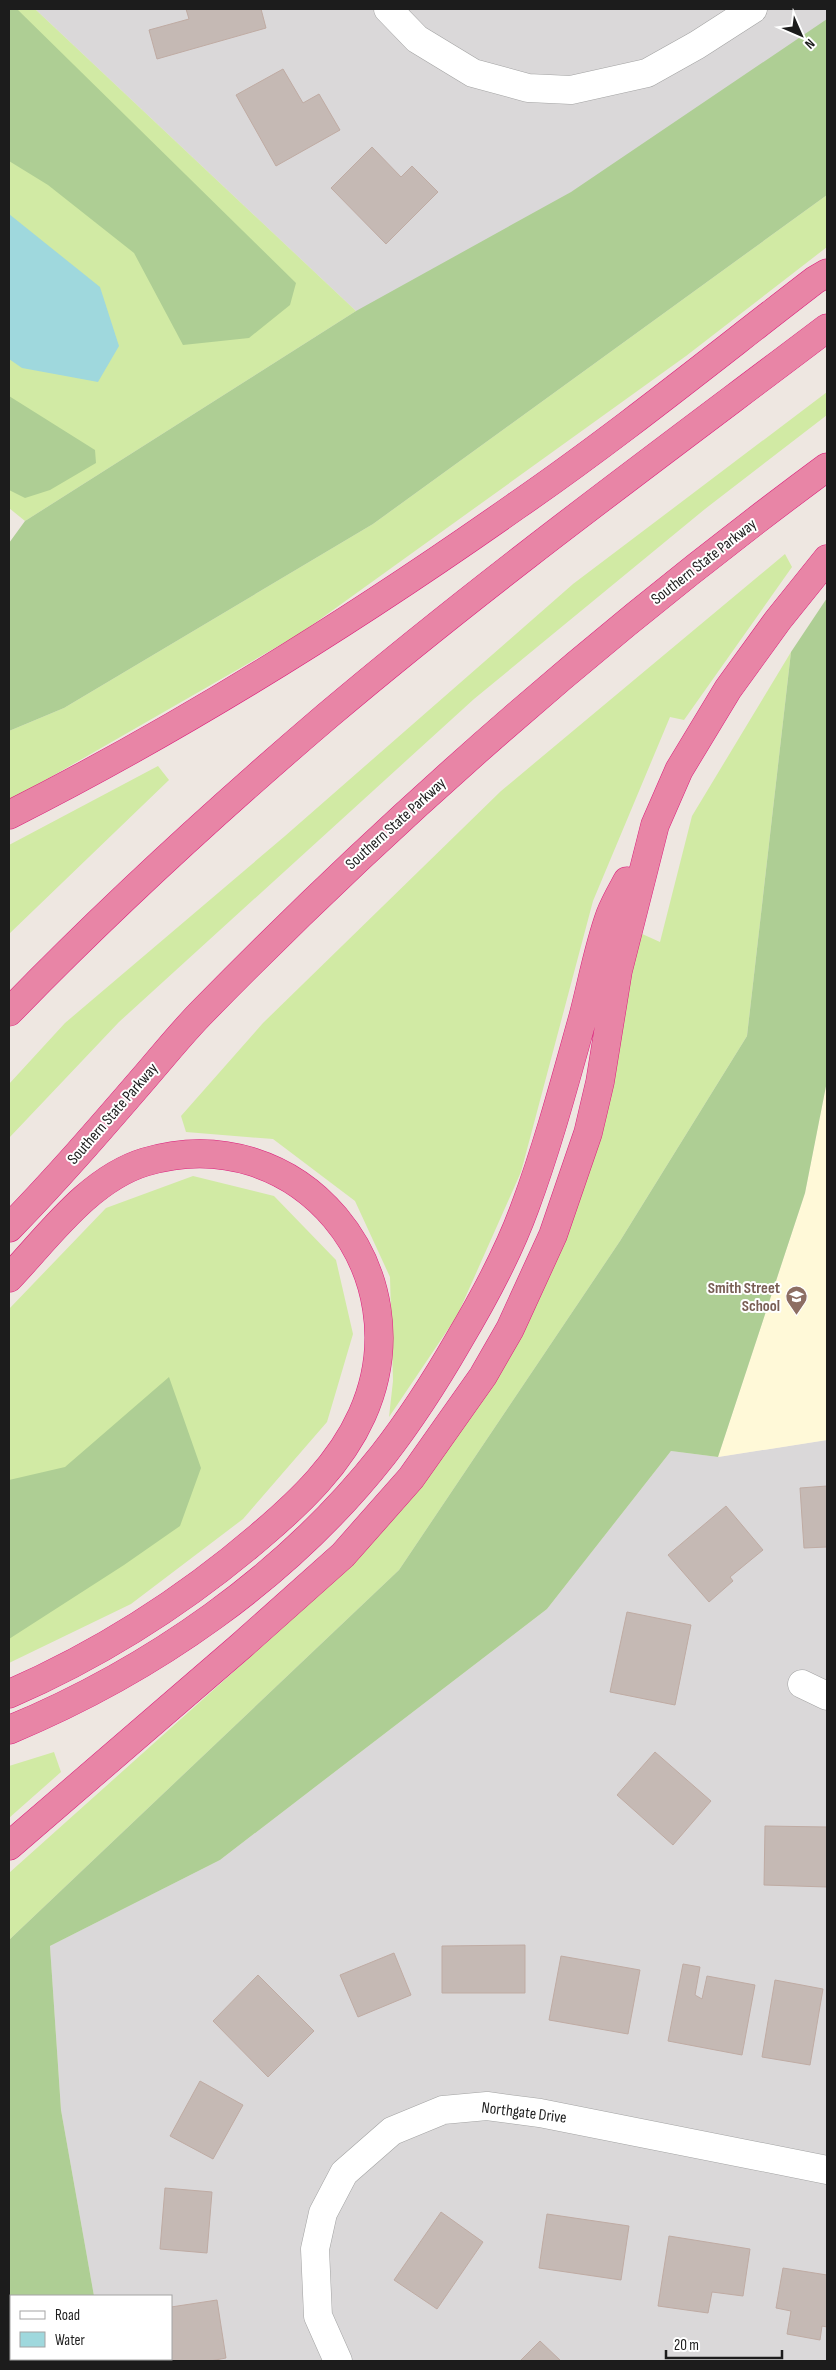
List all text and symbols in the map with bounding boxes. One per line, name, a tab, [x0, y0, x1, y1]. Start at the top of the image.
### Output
north arrow	[776, 10, 826, 60]
text: N	[801, 35, 818, 52]
street label: Southern State Parkway	[648, 515, 760, 609]
street label: Southern State Parkway	[342, 774, 450, 874]
street label: Southern State Parkway	[64, 1059, 162, 1169]
place label: Smith Street School	[708, 1279, 780, 1316]
school or university icon: Smith Street School	[784, 1285, 808, 1316]
street label: Northgate Drive	[481, 2098, 567, 2128]
legend	[10, 2295, 172, 2360]
text: Road	[55, 2306, 80, 2325]
scale bar	[666, 2328, 782, 2360]
text: Water	[55, 2331, 86, 2350]
text: 20 m	[674, 2336, 699, 2355]

